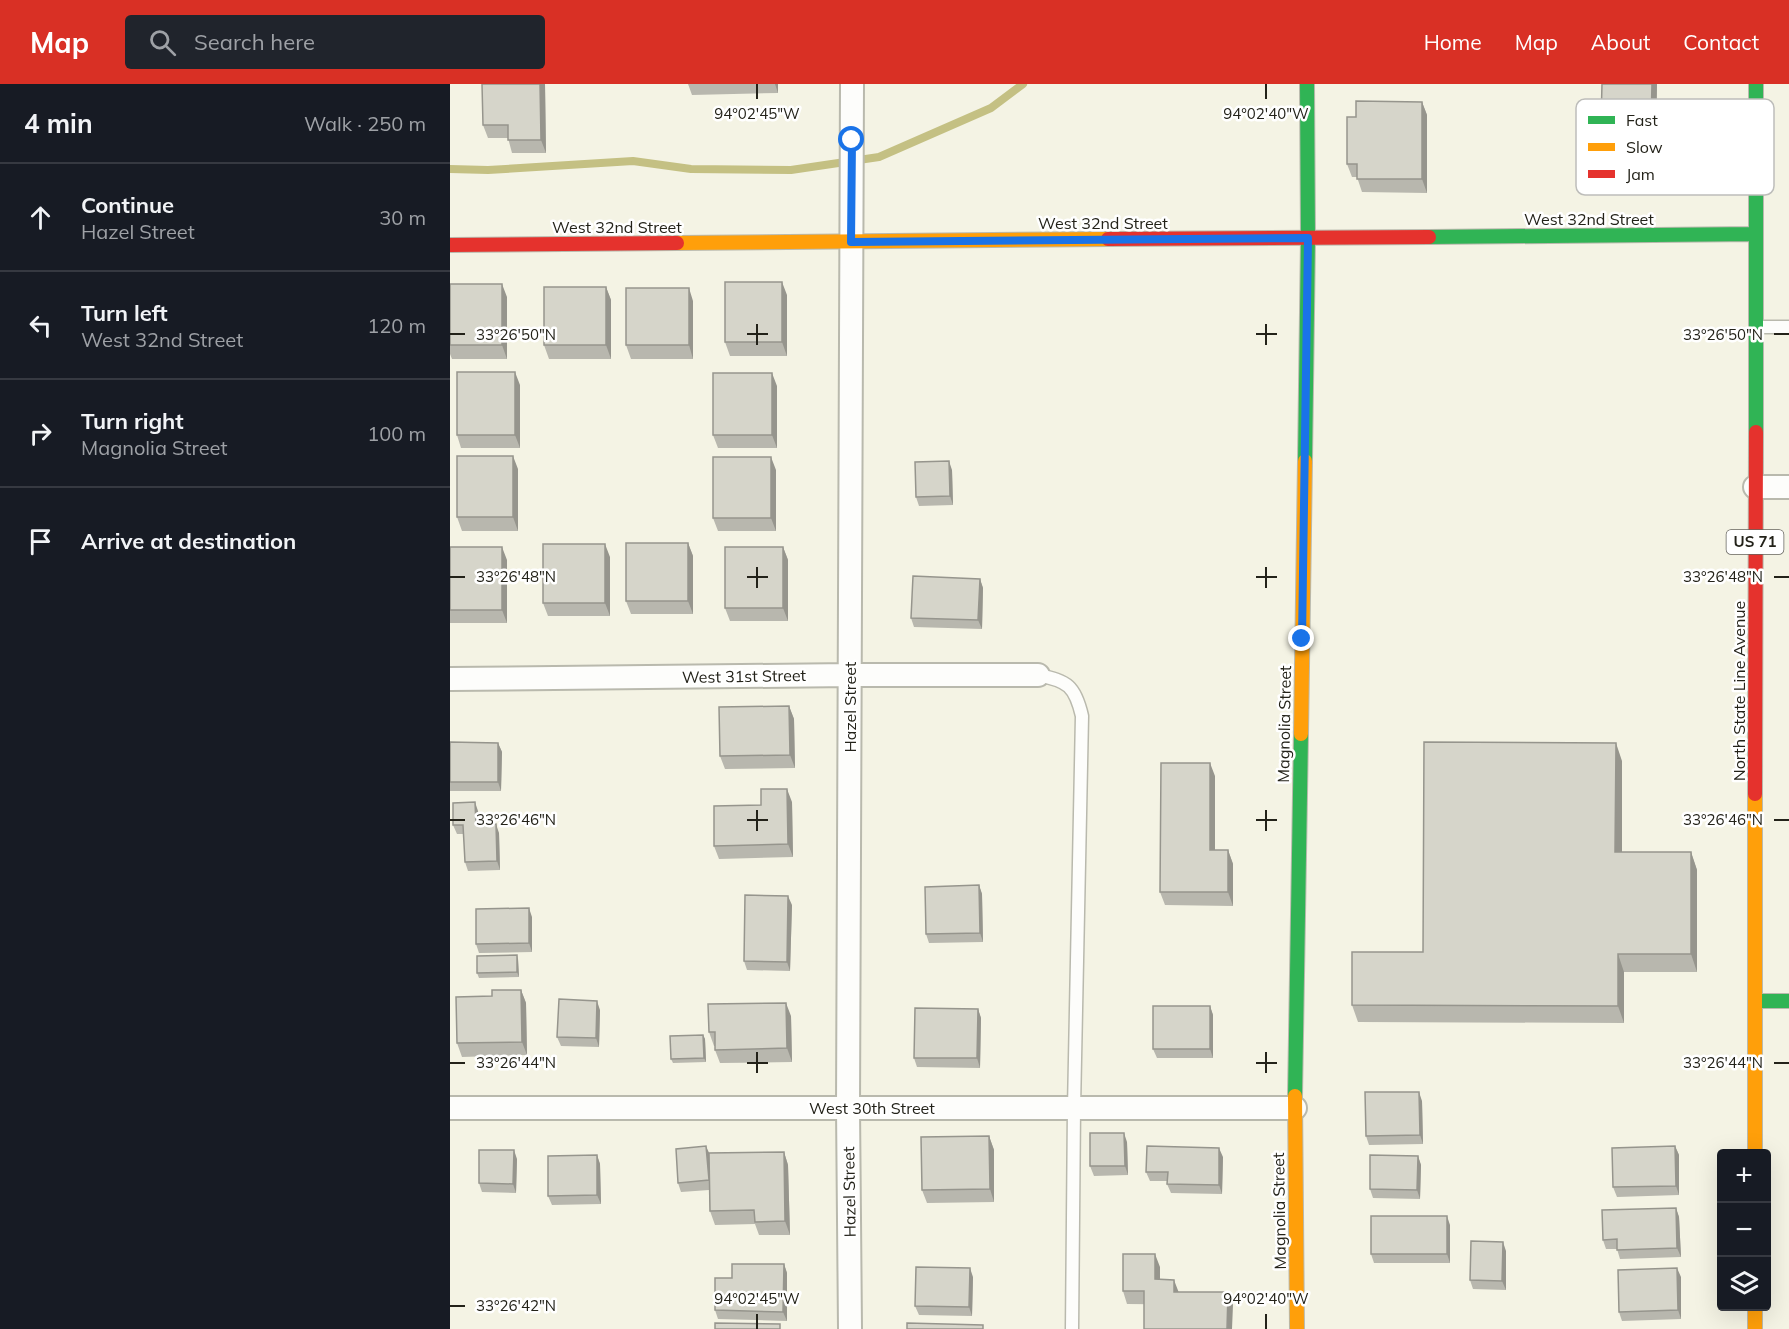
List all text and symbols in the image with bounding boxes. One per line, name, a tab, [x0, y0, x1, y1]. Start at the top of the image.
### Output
search box	[125, 15, 545, 69]
text: Map	[30, 25, 89, 60]
icon: search	[146, 26, 179, 59]
text: Search here	[194, 28, 315, 56]
text: Home	[1424, 29, 1482, 55]
text: Map	[1515, 29, 1558, 55]
text: About	[1591, 29, 1650, 55]
text: Contact	[1683, 29, 1759, 55]
legend	[1576, 99, 1774, 195]
text: 94°02'45"W	[714, 104, 800, 123]
text: 94°02'40"W	[1223, 104, 1309, 123]
text: 4 min	[24, 107, 93, 140]
text: Fast	[1626, 110, 1658, 130]
text: Walk · 250 m	[304, 111, 426, 136]
route start	[838, 126, 864, 152]
text: Slow	[1626, 137, 1663, 157]
text: Jam	[1626, 164, 1655, 184]
text: Continue	[81, 191, 174, 219]
icon: ahead	[24, 201, 57, 234]
text: 30 m	[379, 205, 426, 230]
street label: West 32nd Street	[1524, 209, 1654, 229]
street label: West 32nd Street	[1038, 213, 1168, 233]
street label: West 32nd Street	[552, 217, 682, 237]
text: Hazel Street	[81, 219, 195, 244]
text: Turn left	[81, 299, 168, 327]
icon: left	[24, 309, 57, 342]
text: 120 m	[367, 313, 426, 338]
text: 33°26'50"N	[476, 325, 556, 344]
text: 33°26'50"N	[1683, 325, 1763, 344]
text: West 32nd Street	[81, 327, 243, 352]
text: Turn right	[81, 407, 184, 435]
icon: right	[24, 417, 57, 450]
text: 100 m	[367, 421, 426, 446]
text: Magnolia Street	[81, 435, 227, 460]
icon: arrive	[24, 525, 57, 558]
text: Arrive at destination	[81, 527, 296, 555]
road number: US 71	[1726, 530, 1784, 554]
text: 33°26'48"N	[476, 567, 556, 586]
text: 33°26'48"N	[1683, 567, 1763, 586]
street label: North State Line Avenue	[1729, 601, 1749, 781]
route end	[1288, 625, 1314, 651]
street label: Hazel Street	[840, 661, 860, 752]
street label: West 31st Street	[682, 665, 807, 687]
street label: Magnolia Street	[1273, 665, 1295, 783]
text: 33°26'46"N	[476, 810, 556, 829]
text: 33°26'46"N	[1683, 810, 1763, 829]
text: 33°26'44"N	[476, 1053, 556, 1072]
text: 33°26'44"N	[1683, 1053, 1763, 1072]
street label: West 30th Street	[809, 1098, 935, 1118]
street label: Hazel Street	[838, 1146, 860, 1238]
map controls	[1717, 1149, 1771, 1311]
button: +	[1717, 1149, 1771, 1203]
street label: Magnolia Street	[1268, 1152, 1290, 1270]
button: −	[1717, 1203, 1771, 1257]
button: layers	[1717, 1257, 1771, 1311]
text: 94°02'45"W	[714, 1289, 800, 1308]
text: 94°02'40"W	[1223, 1289, 1309, 1308]
text: 33°26'42"N	[476, 1296, 556, 1315]

